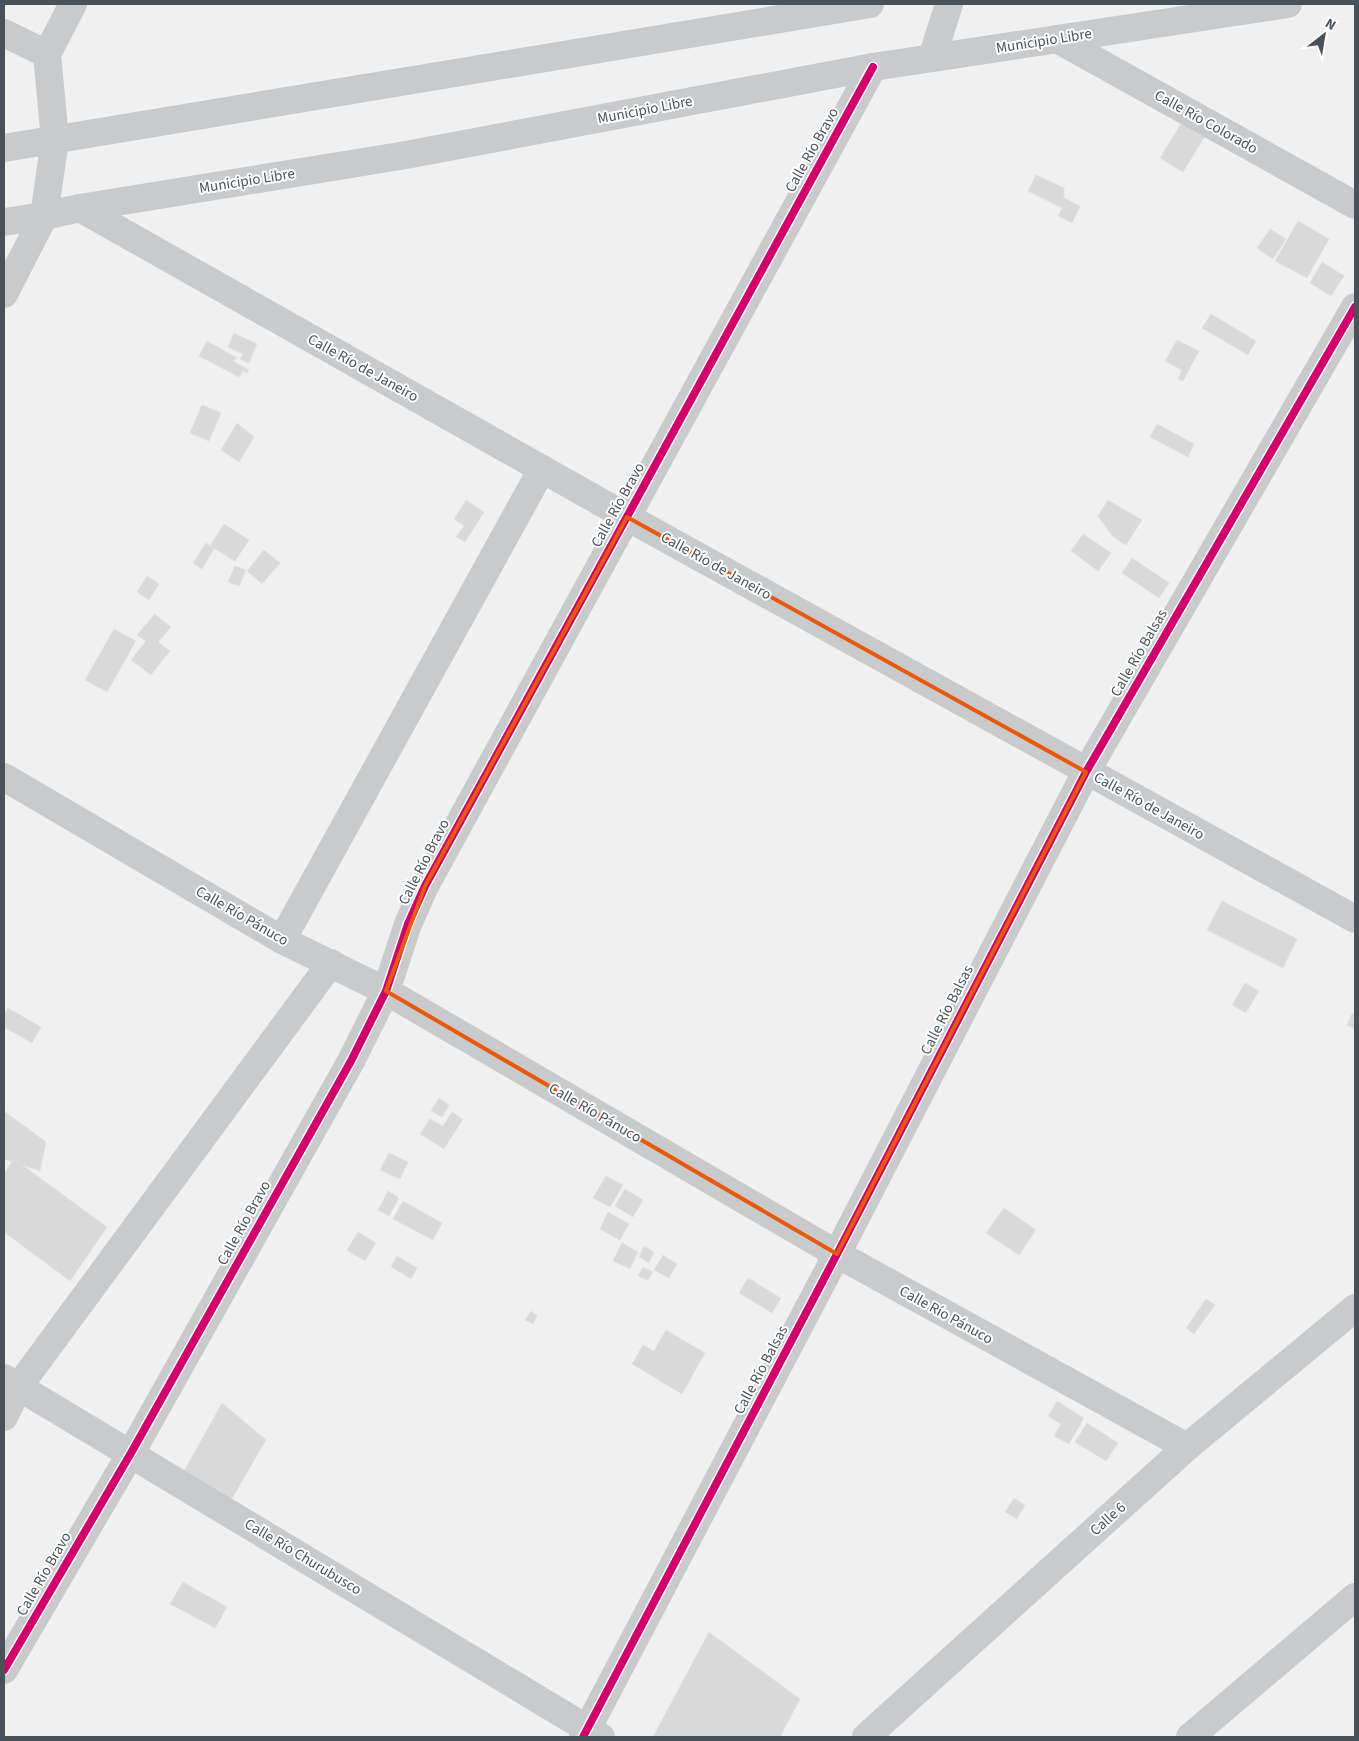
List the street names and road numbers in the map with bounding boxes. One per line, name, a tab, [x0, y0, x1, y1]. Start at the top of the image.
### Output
street label: Municipio Libre	[995, 23, 1093, 59]
street label: Calle Río Colorado	[1151, 85, 1261, 159]
street label: Municipio Libre	[596, 90, 694, 130]
street label: Calle Río Bravo	[780, 104, 844, 196]
street label: Municipio Libre	[198, 163, 296, 199]
street label: Calle Río de Janeiro	[304, 329, 422, 407]
street label: Calle Río Bravo	[586, 459, 650, 551]
street label: Calle Río de Janeiro	[657, 527, 775, 605]
street label: Calle Río Balsas	[1105, 605, 1173, 701]
street label: Calle Río de Janeiro	[1090, 767, 1208, 845]
street label: Calle Río Bravo	[393, 815, 455, 909]
street label: Calle Río Pánuco	[192, 881, 292, 951]
street label: Calle Río Balsas	[915, 962, 979, 1058]
street label: Calle Río Pánuco	[545, 1078, 645, 1148]
street label: Calle Río Bravo	[212, 1177, 276, 1269]
street label: Calle Río Pánuco	[895, 1281, 997, 1349]
street label: Calle Río Balsas	[729, 1322, 793, 1418]
street label: Calle 6	[1085, 1497, 1131, 1541]
street label: Calle Río Churubusco	[240, 1514, 366, 1600]
street label: Calle Río Bravo	[11, 1528, 77, 1620]

